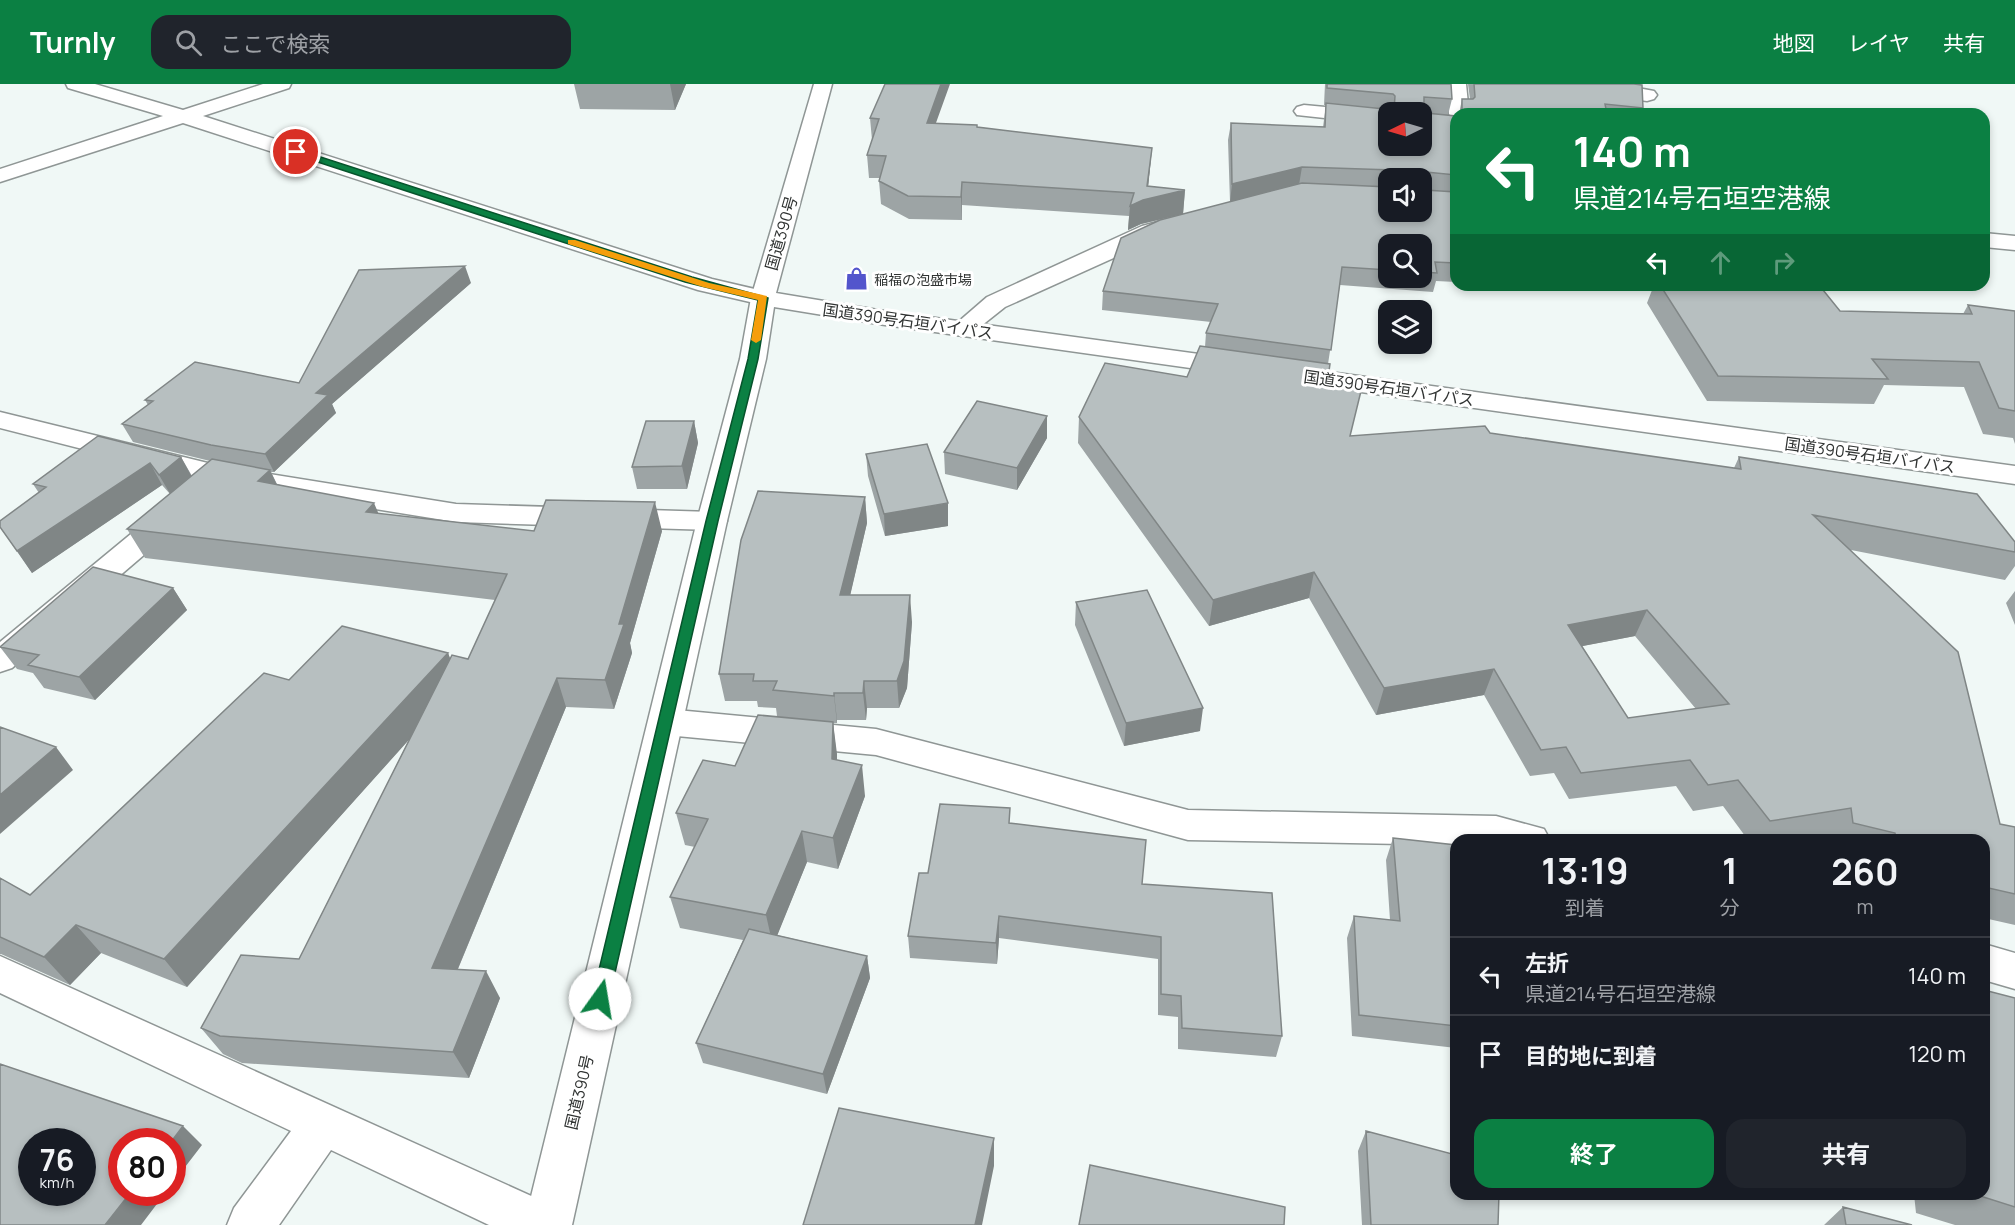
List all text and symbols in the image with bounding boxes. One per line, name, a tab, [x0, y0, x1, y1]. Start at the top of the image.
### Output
search box	[151, 15, 571, 69]
text: Turnly	[30, 23, 115, 61]
icon: search	[172, 26, 205, 59]
text: ここで検索	[220, 29, 330, 59]
text: 地図	[1773, 29, 1815, 57]
text: レイヤ	[1848, 29, 1910, 57]
text: 共有	[1943, 29, 1985, 57]
north arrow	[1378, 102, 1432, 156]
map controls	[1378, 102, 1432, 354]
text: 140 m	[1573, 122, 1691, 180]
pin	[270, 126, 321, 177]
icon: left	[1474, 132, 1552, 210]
icon: arrive	[279, 135, 312, 168]
button: sound	[1378, 168, 1432, 222]
text: 県道214号石垣空港線	[1573, 179, 1831, 216]
street label: 国道390号	[760, 193, 802, 273]
button: search	[1378, 234, 1432, 288]
icon: left	[1641, 246, 1674, 279]
icon: ahead	[1704, 246, 1737, 279]
icon: right	[1767, 246, 1800, 279]
shop icon: 稲福の泡盛市場	[843, 266, 869, 292]
place label: 稲福の泡盛市場	[874, 270, 972, 289]
street label: 国道390号石垣バイパス	[821, 298, 995, 344]
button: layers	[1378, 300, 1432, 354]
street label: 国道390号石垣バイパス	[1302, 365, 1476, 411]
street label: 国道390号石垣バイパス	[1783, 432, 1957, 478]
text: 13:19	[1541, 846, 1629, 895]
text: 1	[1722, 846, 1738, 895]
text: 260	[1831, 847, 1899, 896]
text: m	[1856, 893, 1873, 920]
text: 到着	[1565, 894, 1605, 921]
text: 分	[1720, 894, 1740, 921]
text: 左折	[1525, 948, 1569, 978]
icon: left	[1474, 960, 1507, 993]
text: 140 m	[1908, 961, 1966, 991]
position arrow	[568, 967, 632, 1031]
text: 県道214号石垣空港線	[1525, 980, 1716, 1007]
icon: arrive	[1474, 1038, 1507, 1071]
text: 120 m	[1908, 1039, 1966, 1069]
text: 目的地に到着	[1525, 1041, 1657, 1071]
street label: 国道390号	[560, 1052, 598, 1132]
button: 終了	[1474, 1119, 1714, 1188]
button: 共有	[1726, 1119, 1966, 1188]
speed limit sign: 80	[108, 1128, 186, 1206]
text: 76	[40, 1139, 74, 1180]
text: km/h	[40, 1172, 74, 1193]

